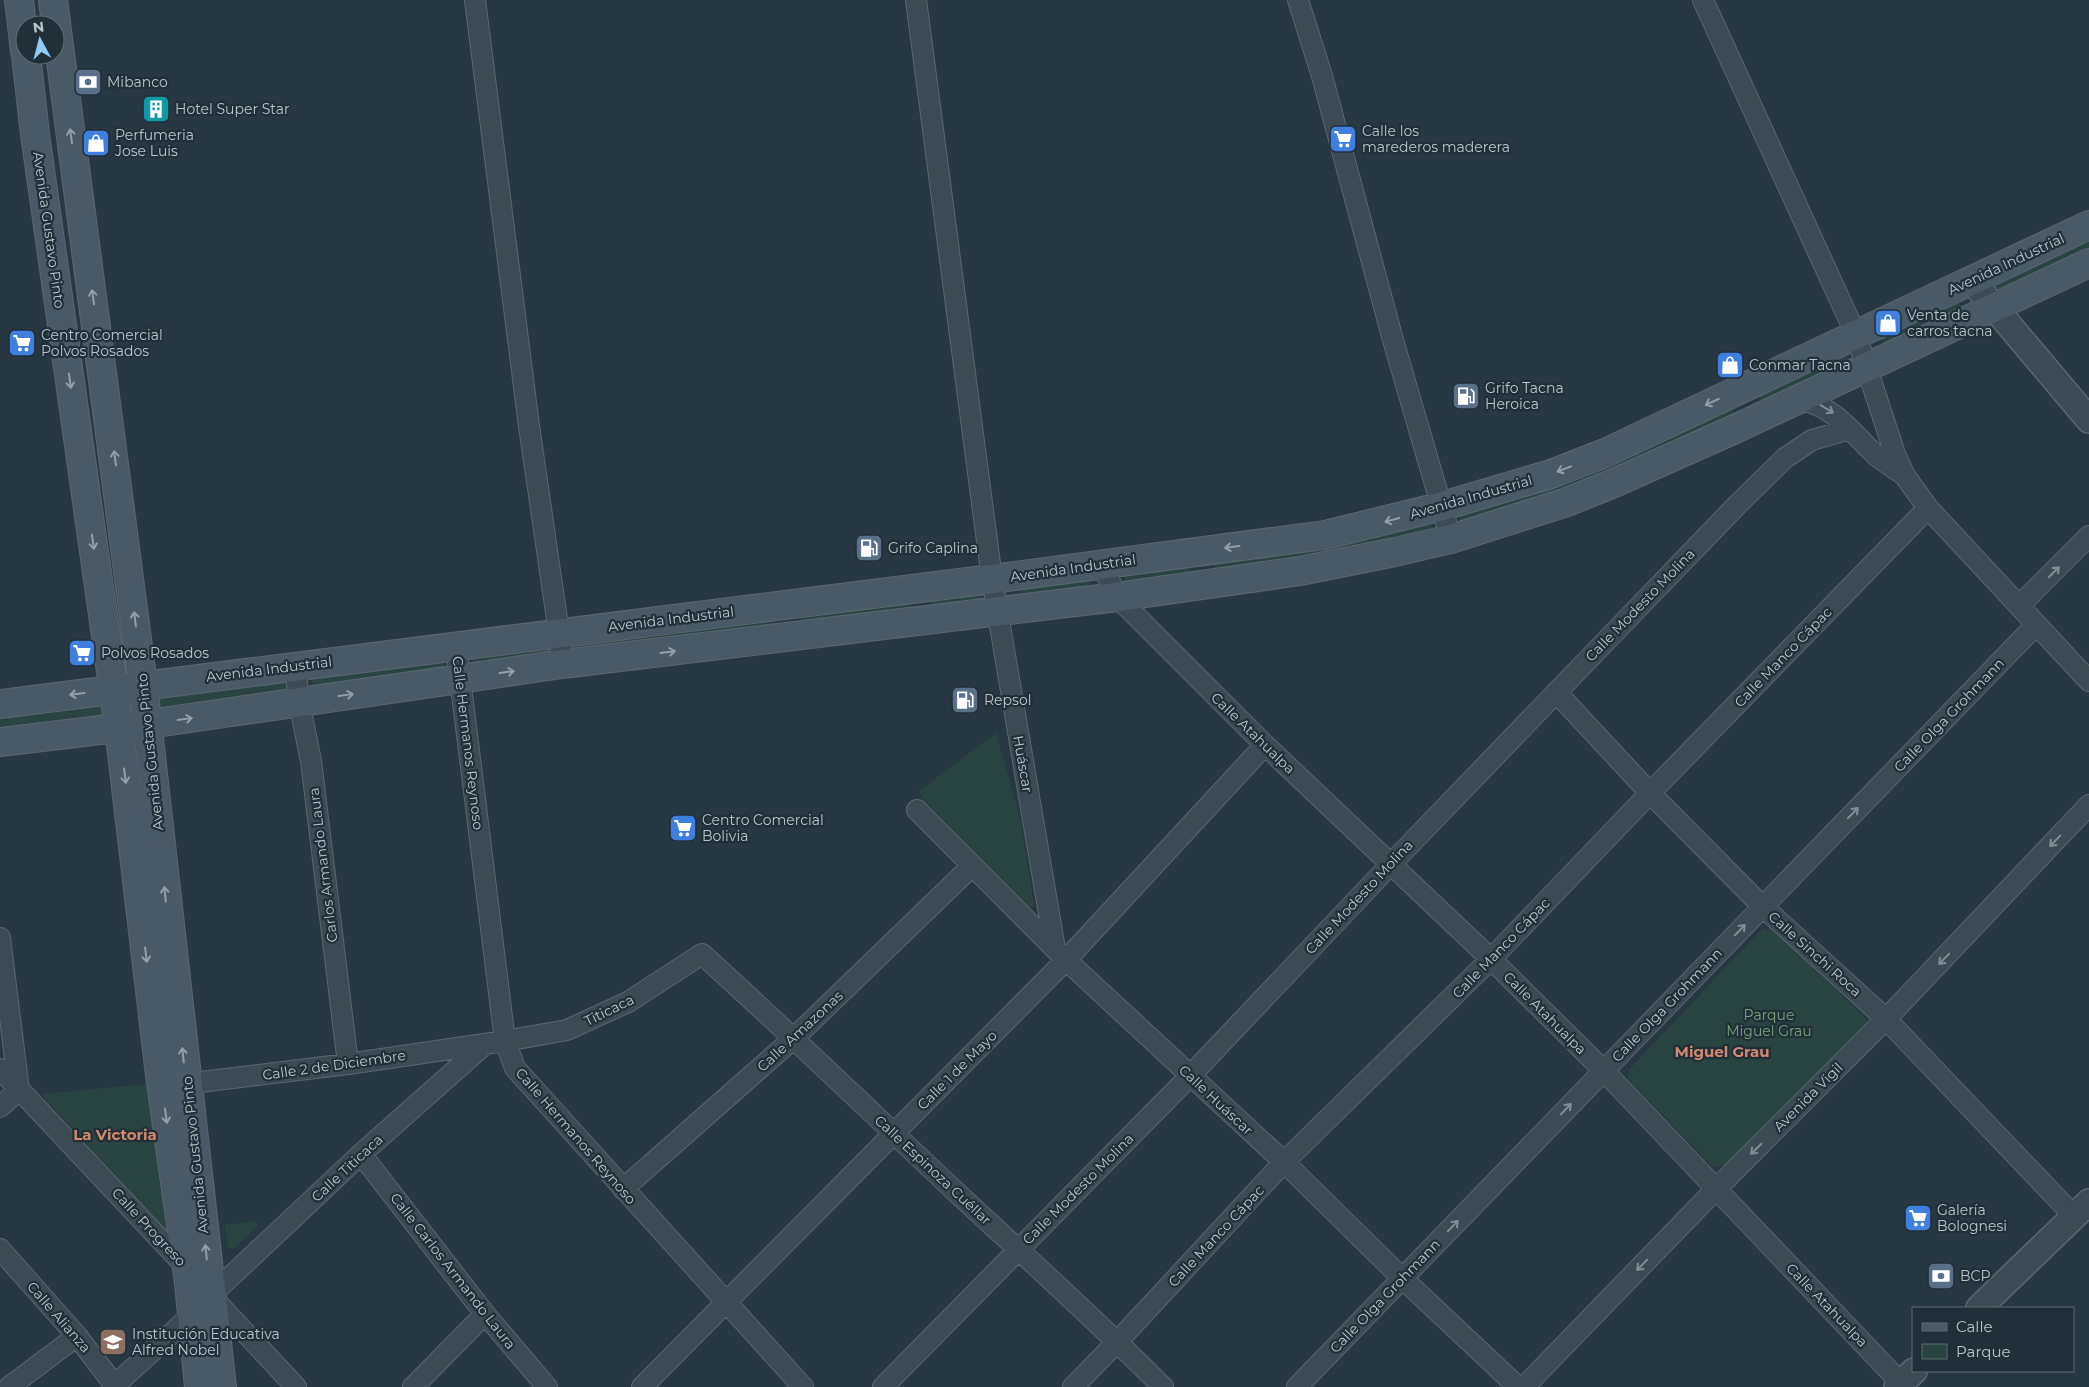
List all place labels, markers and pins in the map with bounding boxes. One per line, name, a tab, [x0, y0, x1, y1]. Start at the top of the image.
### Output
bank icon: Mibanco	[73, 67, 103, 97]
place label: Mibanco	[107, 73, 168, 91]
building icon: Hotel Super Star	[141, 94, 171, 124]
place label: Hotel Super Star	[175, 100, 290, 118]
place label: Calle los marederos maderera	[1362, 122, 1510, 156]
supermarket icon: Calle los marederos maderera	[1328, 124, 1358, 154]
place label: Perfumeria Jose Luis	[114, 126, 194, 160]
shop icon: Perfumeria Jose Luis	[81, 128, 111, 158]
place label: Venta de carros tacna	[1907, 306, 1993, 340]
shop icon: Venta de carros tacna	[1873, 308, 1903, 338]
place label: Centro Comercial Polvos Rosados	[41, 326, 163, 360]
supermarket icon: Centro Comercial Polvos Rosados	[7, 328, 37, 358]
shop icon: Conmar Tacna	[1715, 350, 1745, 380]
place label: Conmar Tacna	[1749, 356, 1851, 374]
place label: Grifo Tacna Heroica	[1485, 379, 1564, 413]
fuel station icon: Grifo Tacna Heroica	[1451, 381, 1481, 411]
fuel station icon: Grifo Caplina	[854, 533, 884, 563]
place label: Grifo Caplina	[888, 539, 978, 557]
supermarket icon: Polvos Rosados	[67, 638, 97, 668]
place label: Polvos Rosados	[101, 644, 209, 662]
fuel station icon: Repsol	[950, 685, 980, 715]
place label: Repsol	[984, 691, 1031, 709]
place label: Centro Comercial Bolivia	[702, 811, 824, 845]
supermarket icon: Centro Comercial Bolivia	[668, 813, 698, 843]
place label: Galería Bolognesi	[1937, 1201, 2007, 1235]
supermarket icon: Galería Bolognesi	[1903, 1203, 1933, 1233]
bank icon: BCP	[1926, 1261, 1956, 1291]
place label: BCP	[1960, 1267, 1991, 1285]
place label: Institución Educativa Alfred Nobel	[132, 1325, 280, 1359]
school or university icon: Institución Educativa Alfred Nobel	[98, 1327, 128, 1357]

